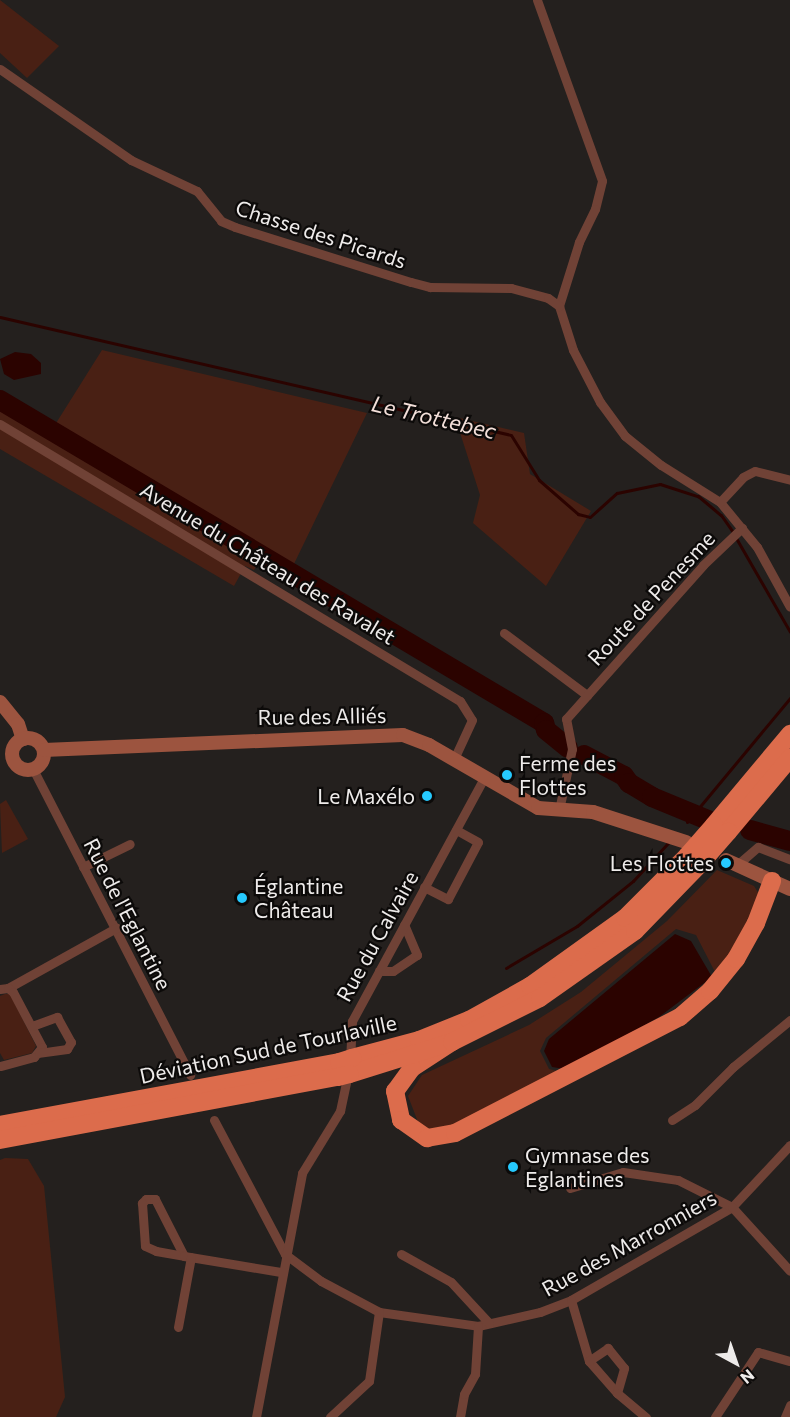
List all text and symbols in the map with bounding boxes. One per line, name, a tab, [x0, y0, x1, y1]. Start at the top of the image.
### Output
street label: Chasse des Picards	[232, 195, 410, 273]
water label: Le Trottebec	[369, 390, 499, 444]
street label: Avenue du Château des Ravalet	[136, 477, 400, 649]
street label: Route de Penesme	[582, 526, 720, 670]
street label: Rue des Alliés	[257, 702, 387, 730]
place label: Ferme des Flottes	[519, 750, 616, 800]
marker: Ferme des Flottes	[500, 768, 514, 782]
place label: Le Maxélo	[317, 783, 415, 809]
marker: Le Maxélo	[420, 789, 434, 803]
street label: Rue de l'Eglantine	[79, 834, 177, 994]
place label: Les Flottes	[610, 850, 714, 876]
marker: Les Flottes	[719, 856, 733, 870]
street label: Rue du Calvaire	[331, 866, 423, 1006]
place label: Églantine Château	[254, 873, 343, 923]
marker: Églantine Château	[235, 891, 249, 905]
street label: Déviation Sud de Tourlaville	[137, 1009, 399, 1089]
place label: Gymnase des Eglantines	[525, 1142, 650, 1192]
marker: Gymnase des Eglantines	[506, 1160, 520, 1174]
street label: Rue des Marronniers	[537, 1185, 721, 1301]
north arrow	[706, 1333, 766, 1393]
text: N	[737, 1366, 759, 1388]

